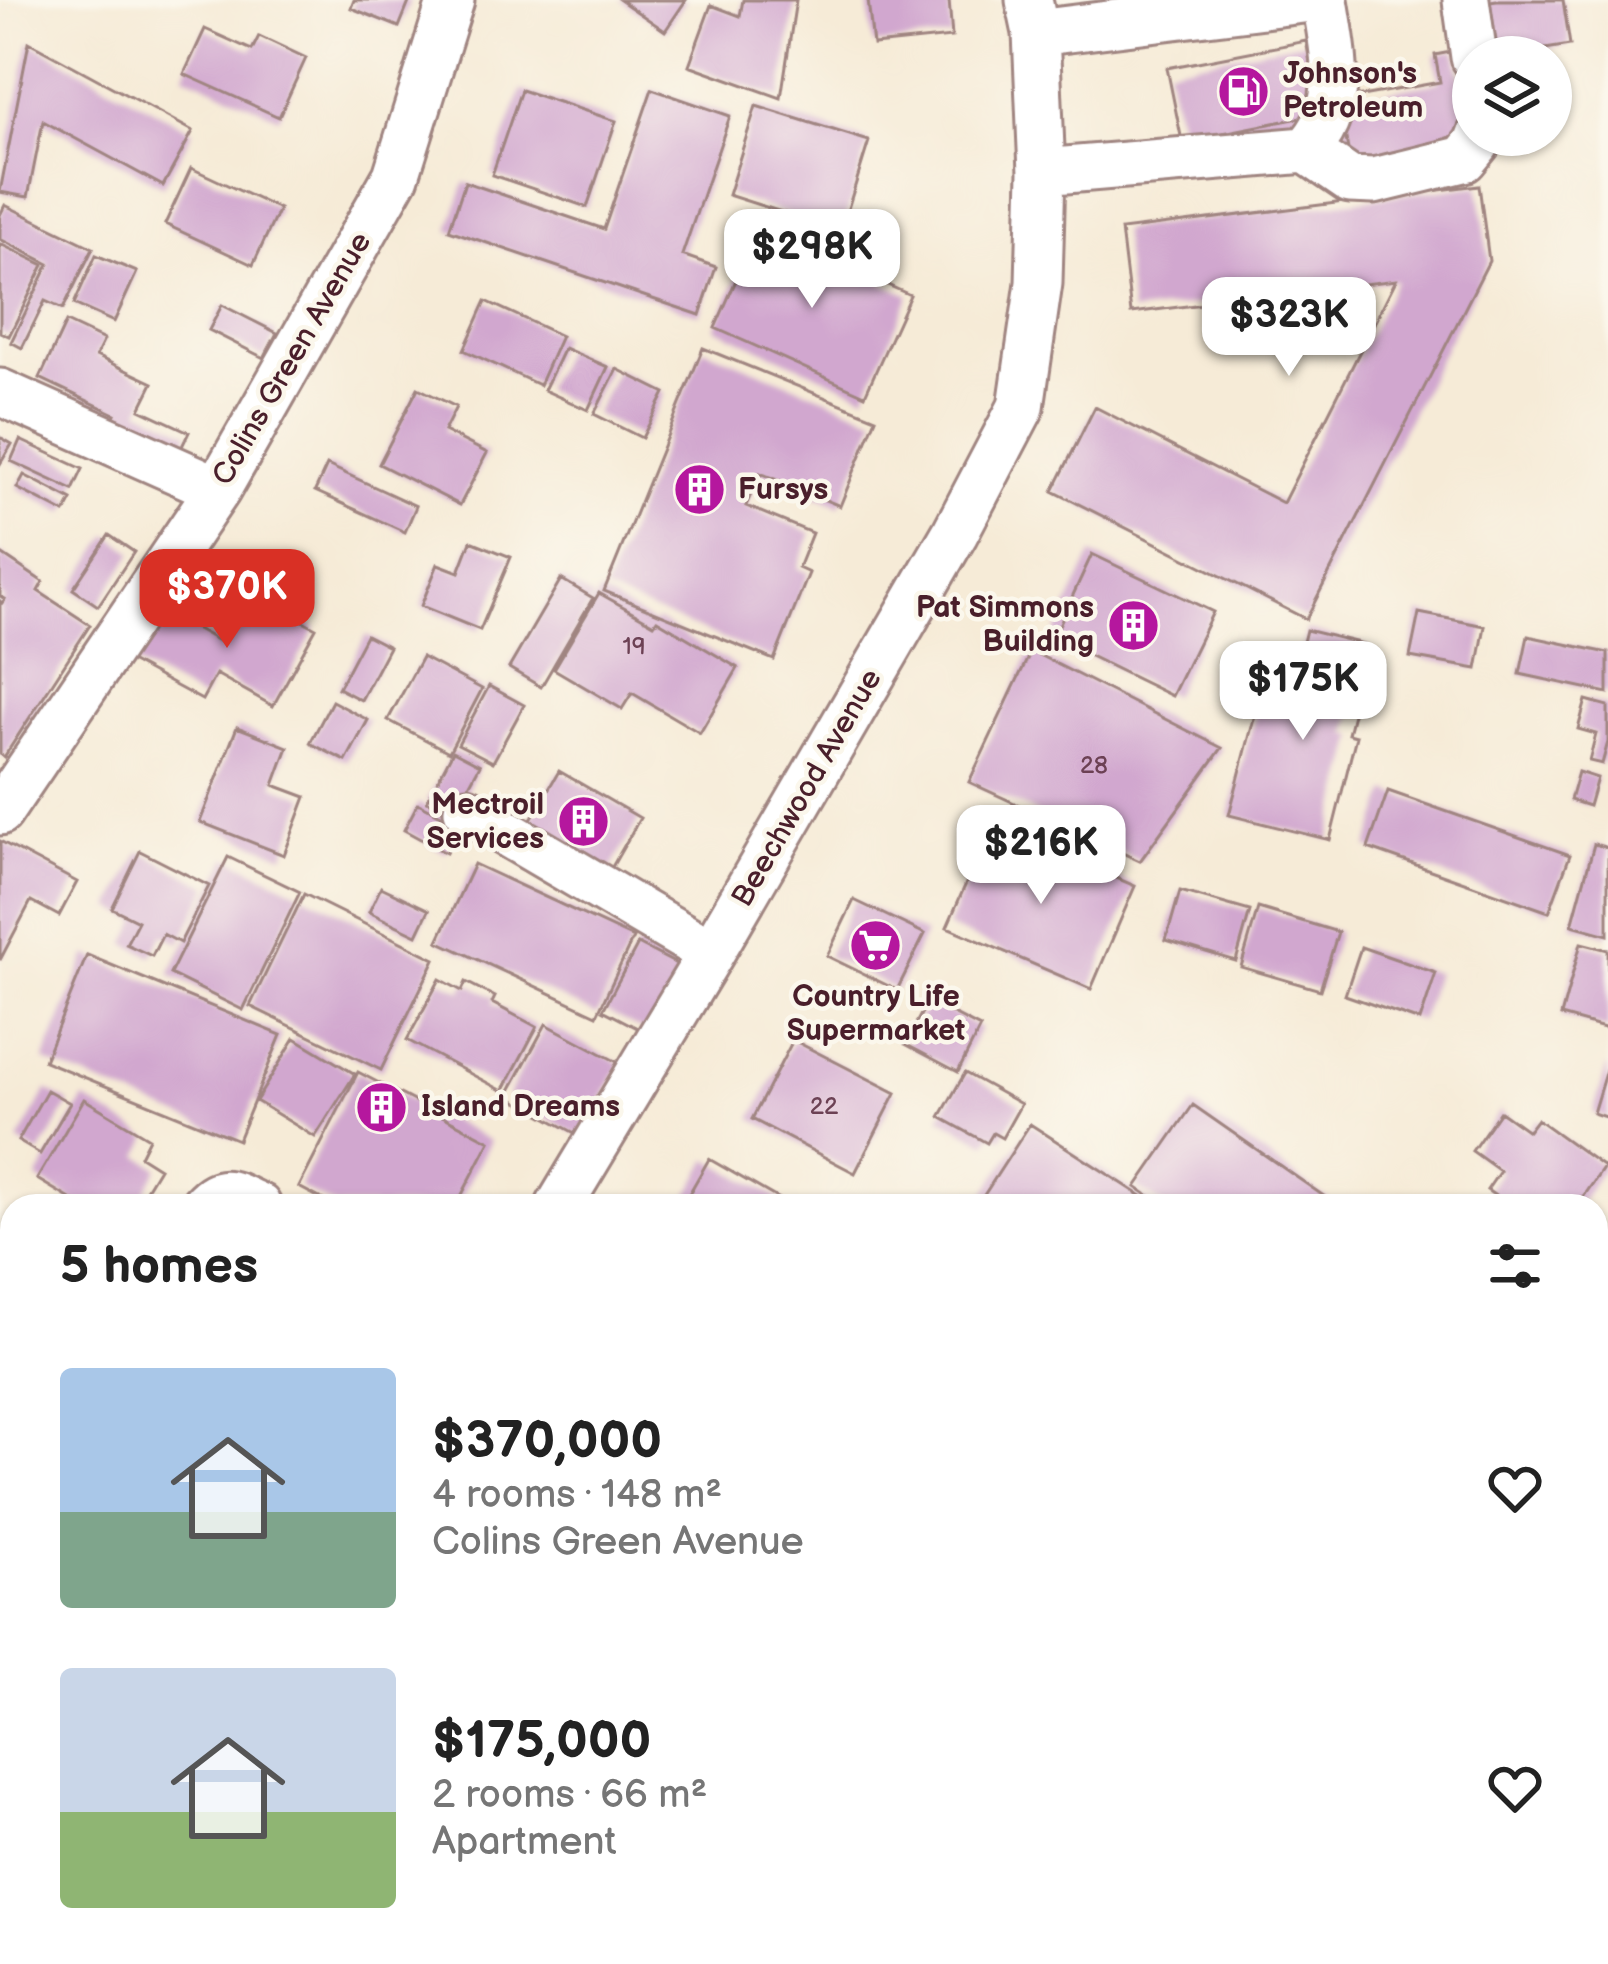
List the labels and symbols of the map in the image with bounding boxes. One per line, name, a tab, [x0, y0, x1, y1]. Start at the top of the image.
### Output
place label: Johnson's Petroleum	[1283, 56, 1423, 126]
fuel station icon: Johnson's Petroleum	[1216, 63, 1272, 119]
pin: $298K	[728, 209, 896, 311]
street label: Colins Green Avenue	[205, 226, 379, 492]
pin: $323K	[1205, 277, 1373, 379]
building icon: Fursys	[671, 462, 727, 518]
place label: Fursys	[738, 472, 828, 508]
pin: $370K	[143, 549, 311, 651]
place label: Pat Simmons Building	[916, 590, 1094, 660]
building icon: Pat Simmons Building	[1105, 597, 1161, 653]
house number: 19	[622, 632, 646, 661]
pin: $175K	[1219, 641, 1387, 743]
street label: Beechwood Avenue	[724, 663, 890, 913]
house number: 28	[1080, 751, 1108, 780]
place label: Mectroil Services	[427, 787, 544, 857]
building icon: Mectroil Services	[555, 794, 611, 850]
pin: $216K	[957, 805, 1125, 907]
supermarket icon: Country Life Supermarket	[848, 917, 904, 973]
place label: Country Life Supermarket	[787, 979, 965, 1049]
building icon: Island Dreams	[354, 1079, 410, 1135]
place label: Island Dreams	[421, 1089, 620, 1125]
house number: 22	[810, 1092, 838, 1121]

